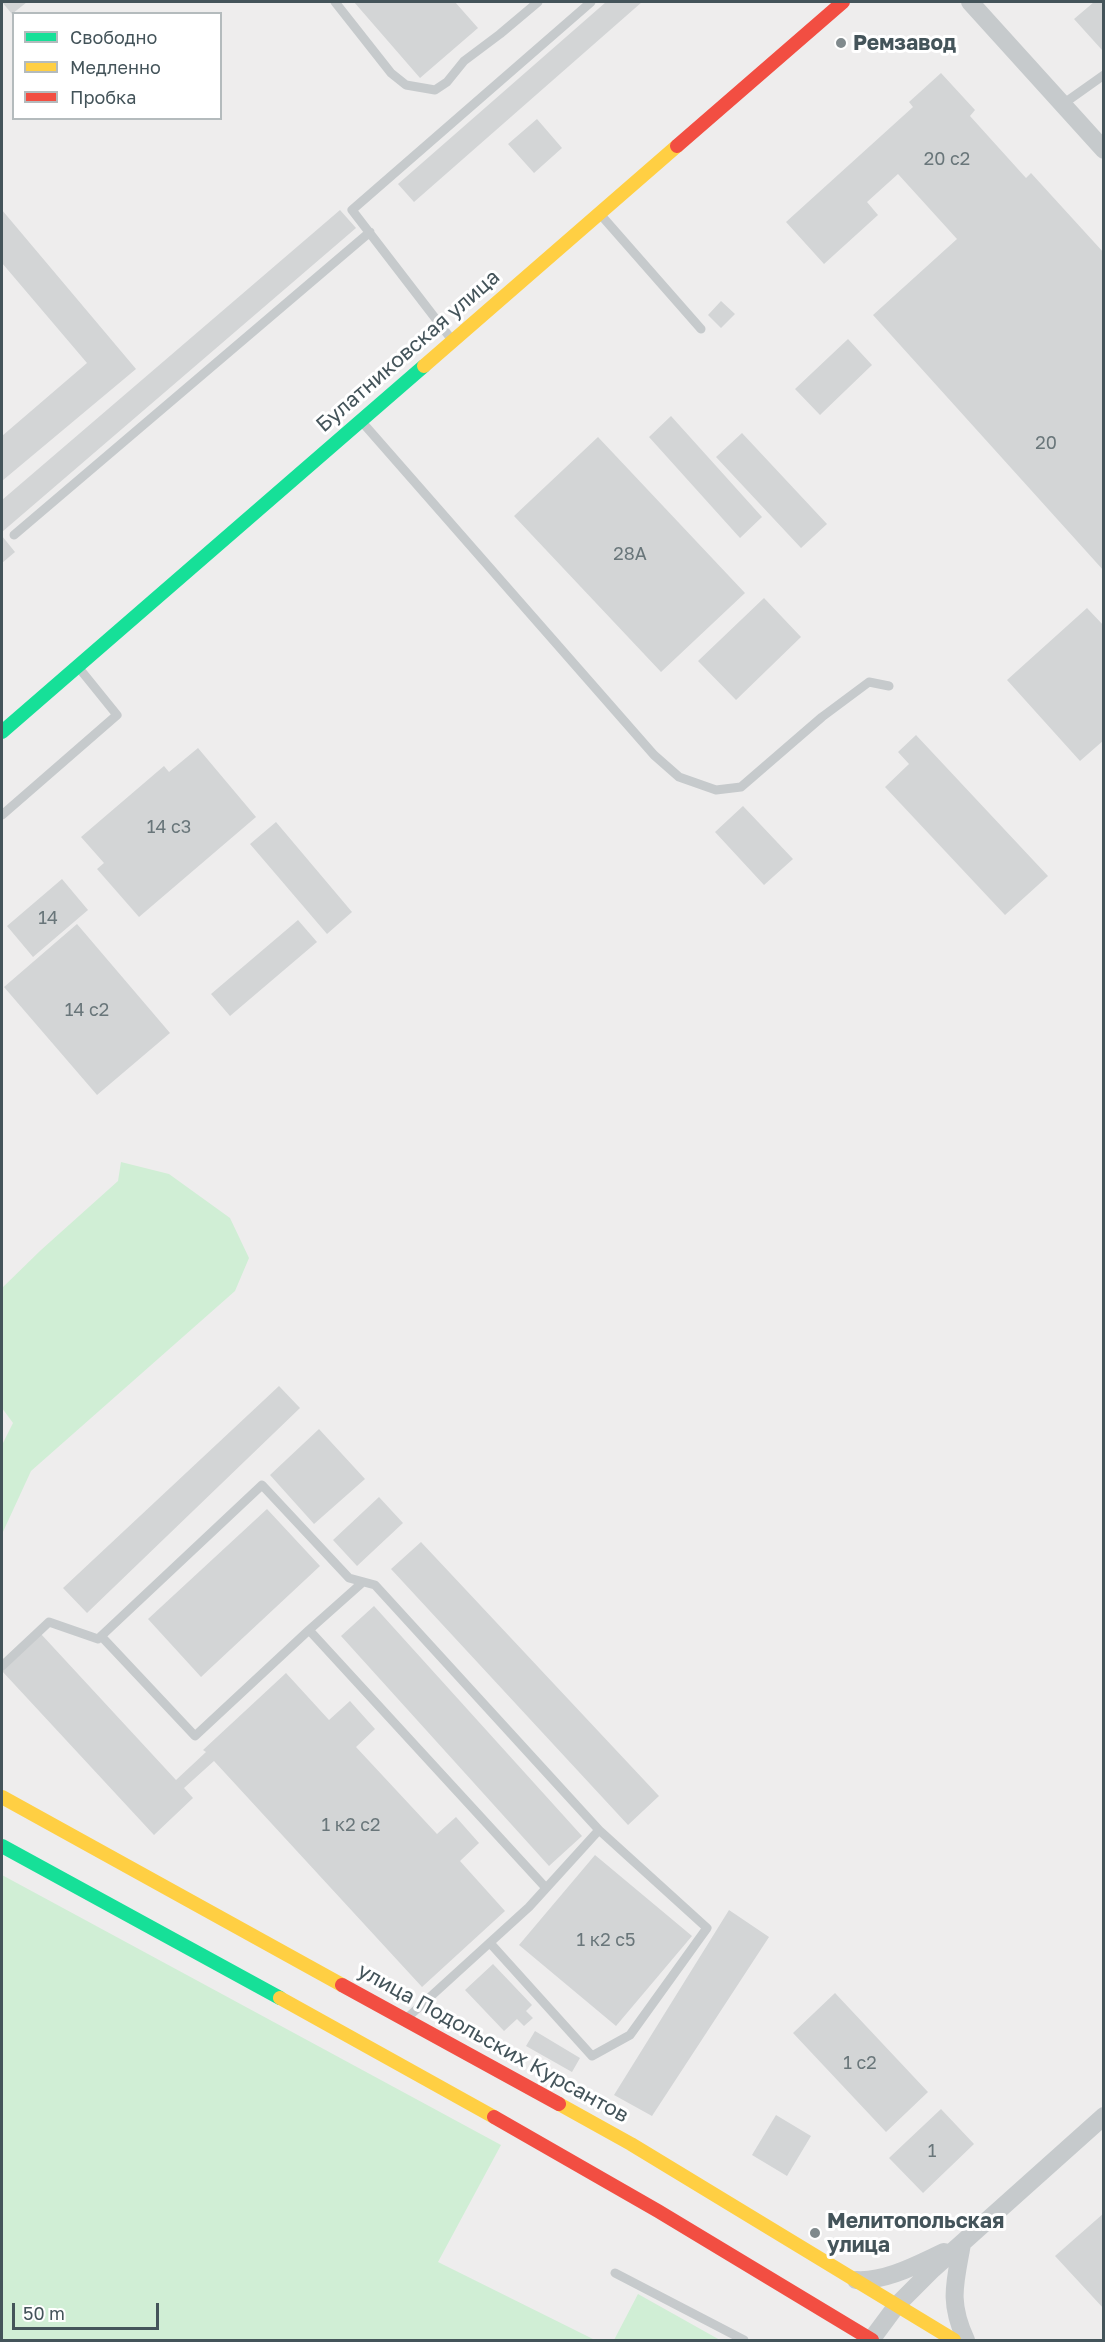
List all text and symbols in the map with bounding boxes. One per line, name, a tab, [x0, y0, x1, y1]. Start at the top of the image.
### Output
legend	[12, 12, 222, 120]
text: Свободно	[70, 26, 157, 48]
place label: Ремзавод	[853, 30, 956, 56]
marker: Ремзавод	[834, 36, 848, 50]
text: Медленно	[70, 56, 161, 78]
text: Пробка	[70, 86, 136, 108]
house number: 20 с2	[924, 148, 970, 170]
street label: Булатниковская улица	[311, 265, 505, 437]
house number: 20	[1035, 432, 1057, 454]
house number: 28А	[613, 543, 647, 565]
house number: 14 с3	[147, 816, 191, 838]
house number: 14	[38, 907, 58, 929]
house number: 14 с2	[65, 999, 109, 1021]
house number: 1 к2 с2	[322, 1814, 380, 1836]
house number: 1 к2 с5	[577, 1929, 635, 1951]
street label: улица Подольских Курсантов	[353, 1958, 633, 2128]
house number: 1 с2	[843, 2052, 877, 2074]
house number: 1	[928, 2140, 936, 2162]
place label: Мелитопольская улица	[827, 2208, 1004, 2258]
marker: Мелитопольская улица	[808, 2226, 822, 2240]
scale bar	[15, 2291, 162, 2329]
text: 50 m	[23, 2302, 65, 2324]

